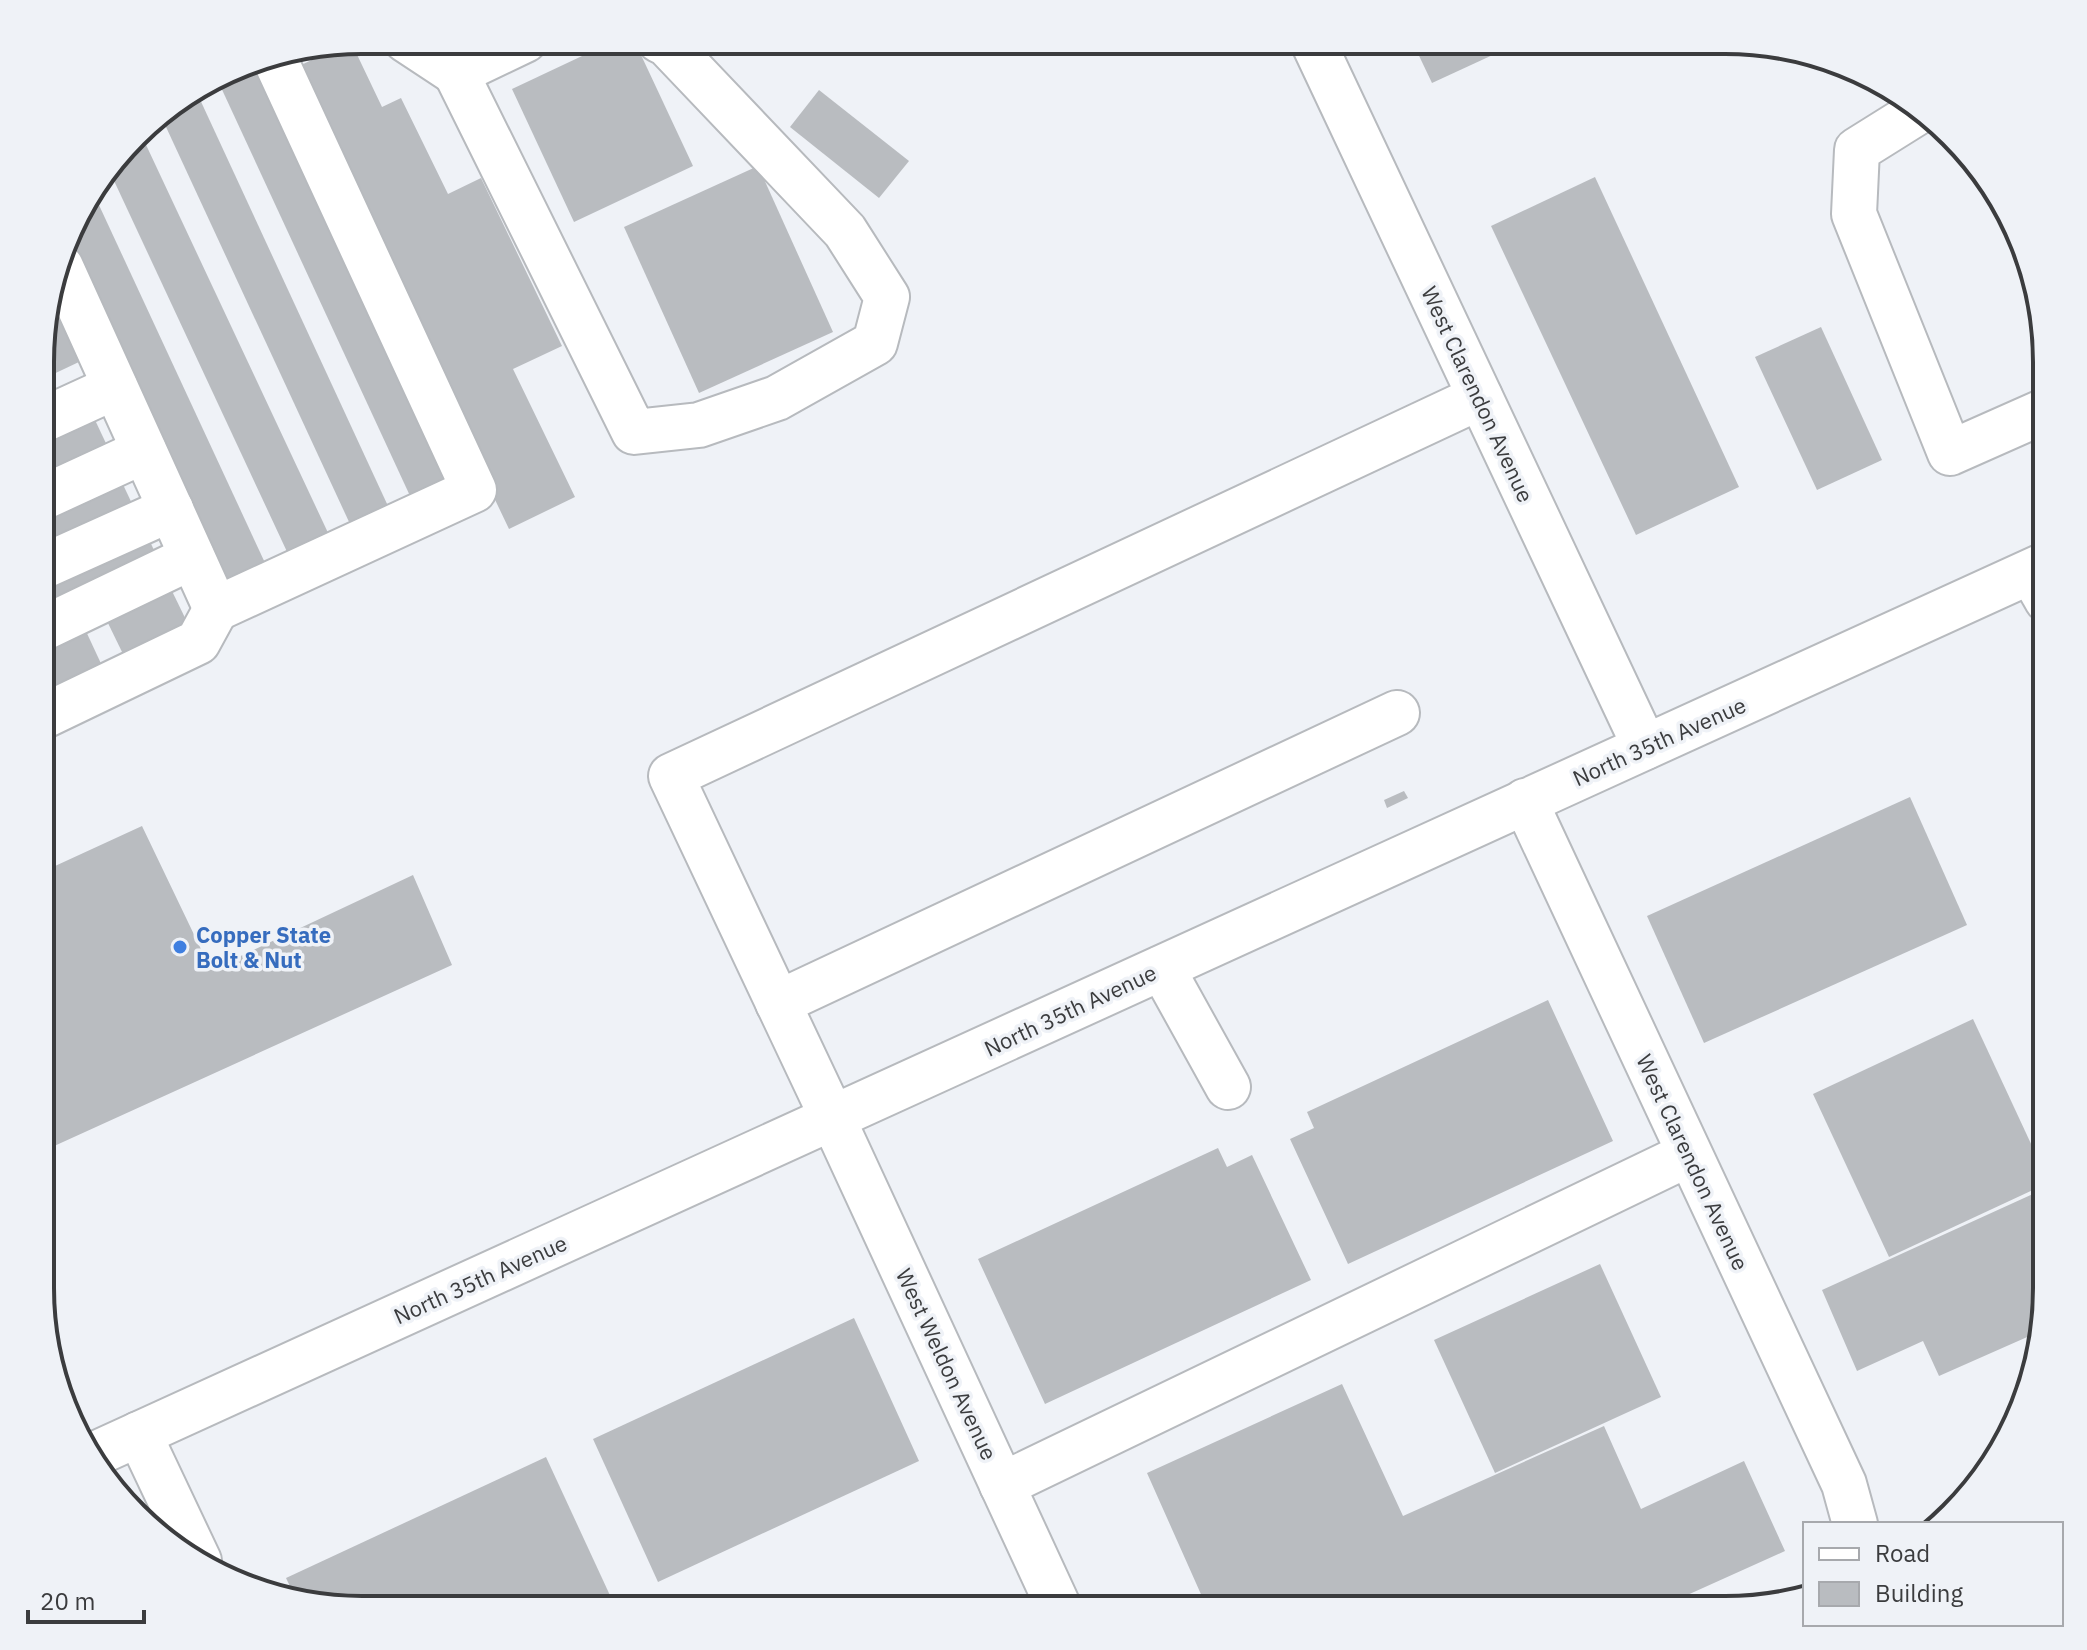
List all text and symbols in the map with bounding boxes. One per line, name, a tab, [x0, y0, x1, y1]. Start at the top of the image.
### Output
street label: West Clarendon Avenue	[1415, 281, 1541, 507]
street label: North 35th Avenue	[1568, 690, 1750, 792]
place label: Copper State Bolt & Nut	[196, 920, 331, 974]
marker: Copper State Bolt & Nut	[171, 938, 189, 956]
street label: North 35th Avenue	[979, 957, 1161, 1063]
street label: West Clarendon Avenue	[1630, 1049, 1756, 1275]
street label: North 35th Avenue	[389, 1228, 571, 1330]
street label: West Weldon Avenue	[890, 1263, 1004, 1465]
legend	[1803, 1522, 2063, 1626]
text: Road	[1875, 1537, 1930, 1569]
scale bar	[28, 1574, 144, 1624]
text: Building	[1875, 1577, 1963, 1609]
text: 20 m	[40, 1585, 95, 1617]

